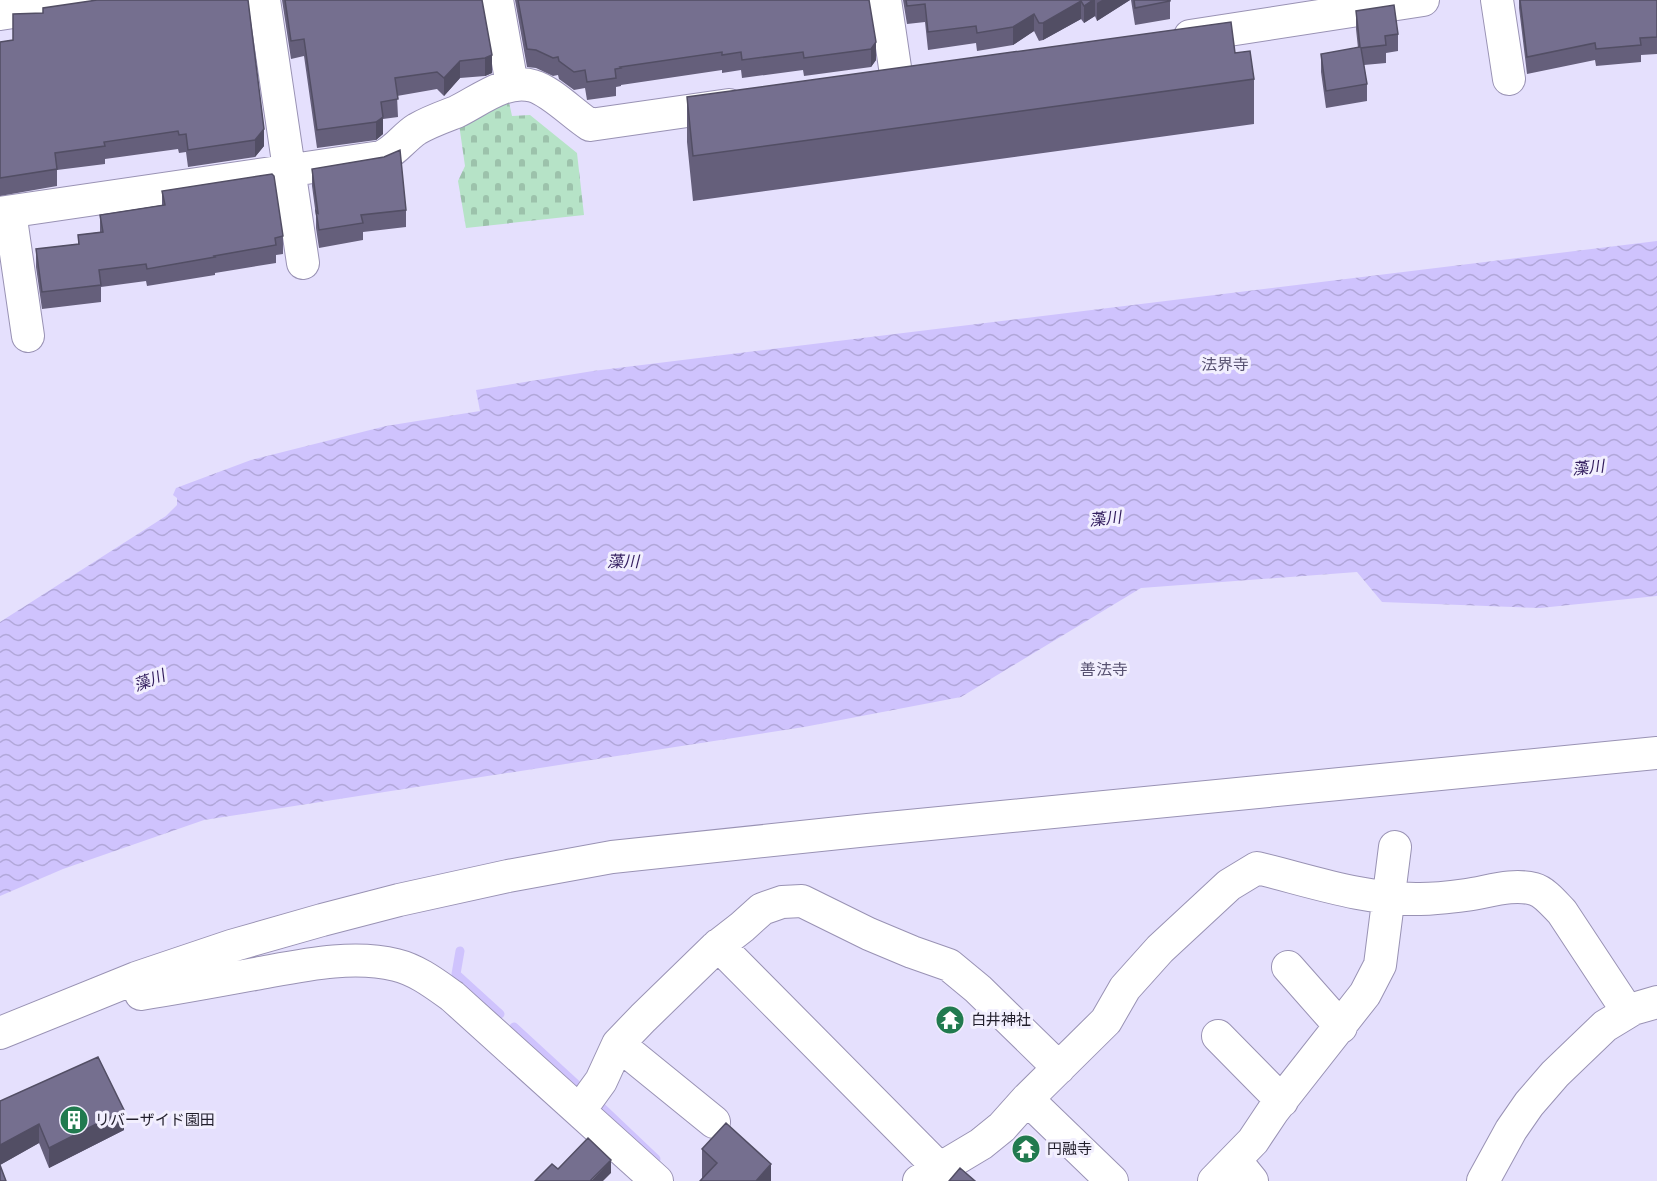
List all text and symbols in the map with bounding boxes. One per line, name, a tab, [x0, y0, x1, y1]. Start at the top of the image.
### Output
district label: 法界寺	[1201, 355, 1249, 374]
water label: 藻川	[1571, 456, 1607, 479]
water label: 藻川	[1088, 507, 1124, 530]
water label: 藻川	[607, 552, 641, 571]
district label: 善法寺	[1080, 660, 1128, 679]
water label: 藻川	[131, 665, 169, 695]
temple icon: 白井神社	[934, 1004, 966, 1036]
place label: 白井神社	[971, 1011, 1031, 1029]
building icon: リバーザイド園田	[58, 1104, 90, 1136]
place label: リバーザイド園田	[95, 1111, 215, 1129]
temple icon: 円融寺	[1010, 1133, 1042, 1165]
place label: 円融寺	[1047, 1140, 1092, 1158]

